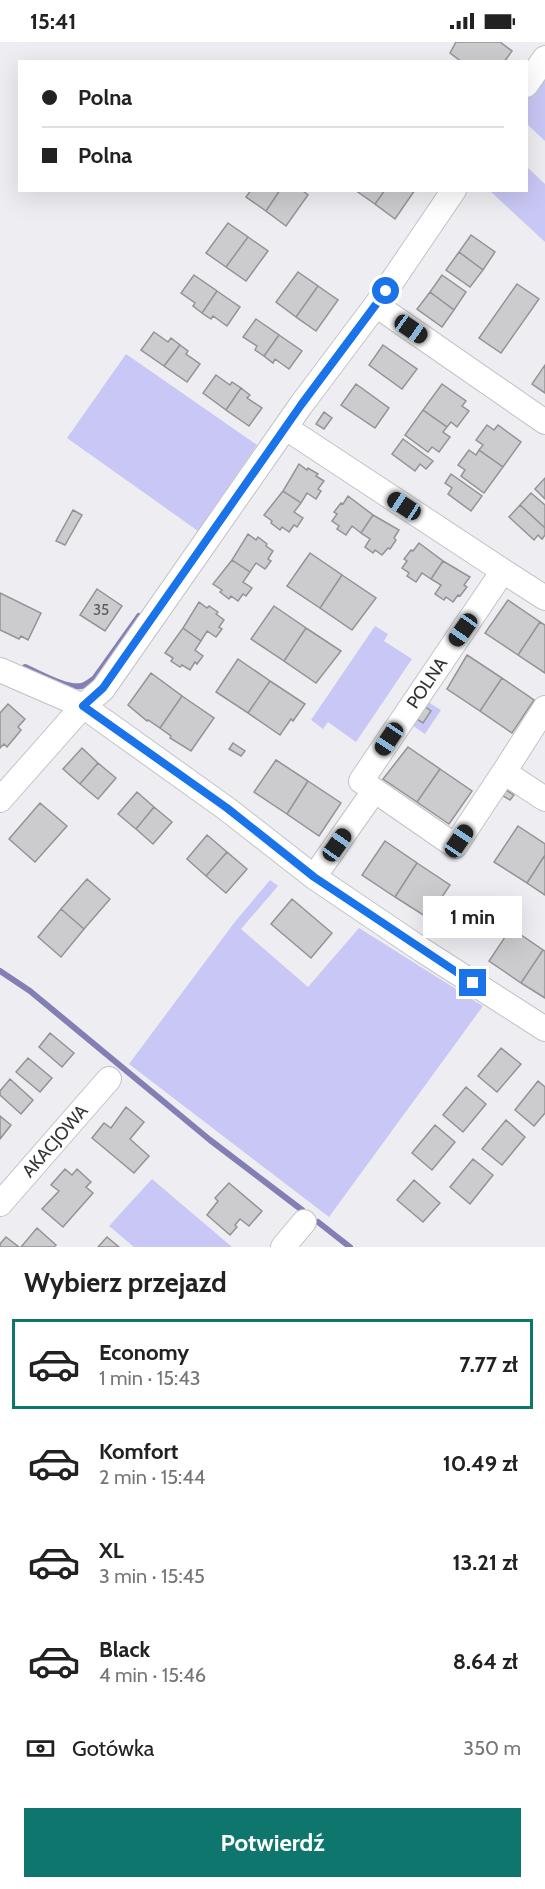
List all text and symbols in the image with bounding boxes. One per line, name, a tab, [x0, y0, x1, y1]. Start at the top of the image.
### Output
text: 15:41	[30, 8, 76, 35]
text: Polna	[78, 84, 132, 111]
text: Polna	[78, 142, 132, 169]
route start	[372, 277, 399, 304]
car	[391, 311, 431, 347]
car	[384, 489, 424, 523]
house number: 35	[93, 601, 109, 619]
car	[445, 610, 481, 650]
street label: POLNA	[402, 653, 452, 713]
car	[371, 719, 407, 759]
car	[441, 821, 477, 861]
car	[319, 825, 355, 865]
callout: 1 min	[424, 896, 522, 938]
text: 1 min	[450, 905, 495, 929]
route end	[459, 969, 486, 996]
street label: AKACJOWA	[17, 1100, 93, 1182]
text: Wybierz przejazd	[24, 1266, 227, 1299]
icon: car	[27, 1337, 81, 1391]
text: Economy	[99, 1339, 189, 1366]
text: 7.77 zł	[459, 1351, 518, 1378]
text: 1 min · 15:43	[99, 1366, 201, 1390]
icon: car	[27, 1436, 81, 1490]
text: Komfort	[99, 1438, 178, 1465]
text: 10.49 zł	[443, 1450, 518, 1477]
text: 2 min · 15:44	[99, 1465, 205, 1489]
icon: car	[27, 1535, 81, 1589]
text: XL	[99, 1537, 124, 1564]
text: 13.21 zł	[452, 1549, 518, 1576]
text: 3 min · 15:45	[99, 1564, 205, 1588]
icon: car	[27, 1634, 81, 1688]
text: Black	[99, 1636, 150, 1663]
text: 8.64 zł	[453, 1648, 518, 1675]
text: 4 min · 15:46	[99, 1663, 206, 1687]
icon: cash	[24, 1732, 57, 1765]
text: Gotówka	[72, 1735, 154, 1762]
text: 350 m	[463, 1736, 521, 1760]
button: Potwierdź	[24, 1808, 521, 1877]

